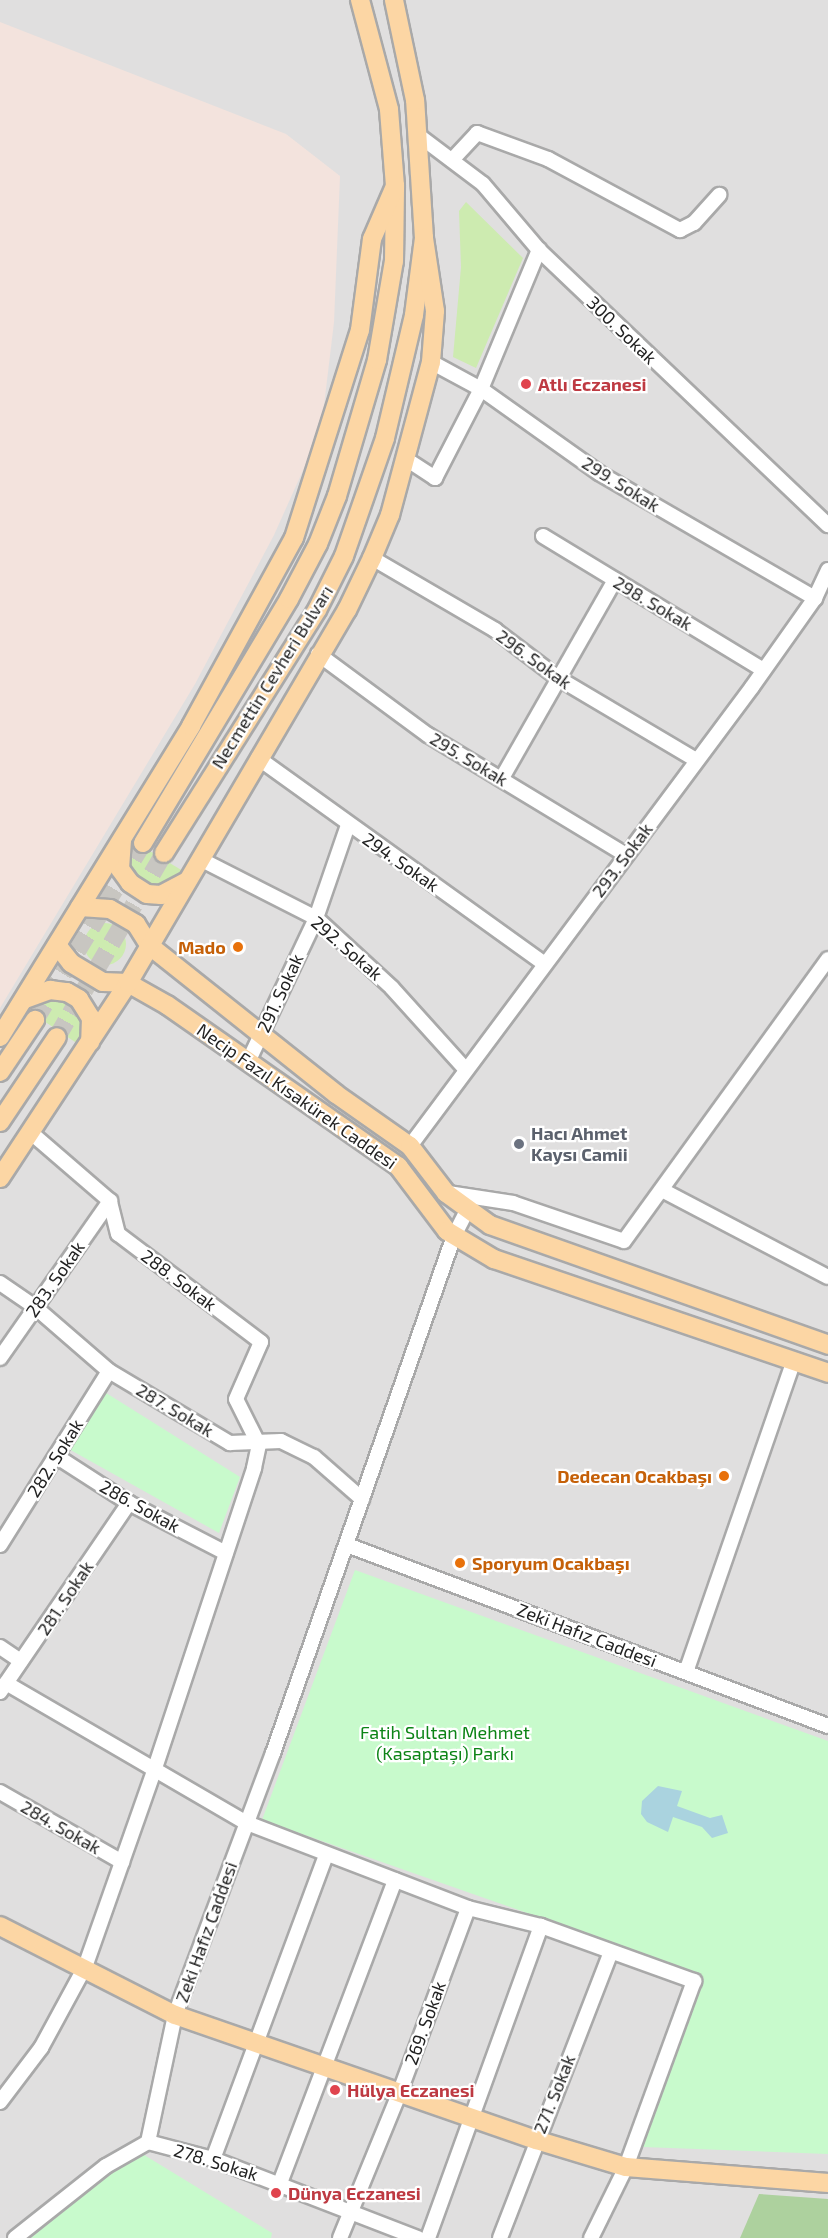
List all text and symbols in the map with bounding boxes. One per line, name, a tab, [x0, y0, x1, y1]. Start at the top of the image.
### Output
street label: 300. Sokak	[583, 292, 661, 368]
place label: Atlı Eczanesi	[538, 373, 646, 395]
marker: Atlı Eczanesi	[519, 377, 533, 391]
street label: 299. Sokak	[578, 452, 664, 516]
street label: 298. Sokak	[610, 571, 696, 635]
street label: Necmettin Cevheri Bulvarı	[207, 581, 337, 773]
street label: 296. Sokak	[492, 625, 576, 693]
street label: 295. Sokak	[426, 727, 512, 791]
street label: 293. Sokak	[587, 819, 657, 901]
street label: 294. Sokak	[359, 828, 443, 896]
street label: 292. Sokak	[307, 911, 387, 985]
place label: Mado	[178, 936, 226, 958]
marker: Mado	[231, 940, 245, 954]
street label: 291. Sokak	[252, 950, 308, 1036]
street label: Necip Fazıl Kısakürek Caddesi	[193, 1018, 401, 1174]
place label: Hacı Ahmet Kaysı Camii	[531, 1123, 628, 1166]
marker: Hacı Ahmet Kaysı Camii	[512, 1137, 526, 1151]
street label: 283. Sokak	[21, 1237, 89, 1321]
street label: 288. Sokak	[137, 1245, 221, 1315]
street label: 287. Sokak	[133, 1379, 217, 1441]
street label: 282. Sokak	[23, 1415, 87, 1501]
place label: Dedecan Ocakbaşı	[557, 1465, 712, 1487]
marker: Dedecan Ocakbaşı	[717, 1469, 731, 1483]
street label: 286. Sokak	[96, 1475, 184, 1537]
place label: Sporyum Ocakbaşı	[472, 1552, 630, 1574]
marker: Sporyum Ocakbaşı	[453, 1556, 467, 1570]
street label: 281. Sokak	[32, 1557, 98, 1639]
street label: Zeki Hafız Caddesi	[514, 1598, 660, 1672]
park label: Fatih Sultan Mehmet (Kasaptaşı) Parkı	[360, 1722, 530, 1764]
street label: 284. Sokak	[17, 1795, 105, 1859]
street label: Zeki Hafız Caddesi	[171, 1859, 241, 2005]
street label: 269. Sokak	[400, 1978, 450, 2068]
street label: 271. Sokak	[528, 2051, 580, 2137]
place label: Hülya Eczanesi	[347, 2079, 475, 2101]
marker: Hülya Eczanesi	[328, 2083, 342, 2097]
street label: 278. Sokak	[171, 2139, 261, 2185]
place label: Dünya Eczanesi	[288, 2182, 421, 2204]
marker: Dünya Eczanesi	[269, 2186, 283, 2200]

